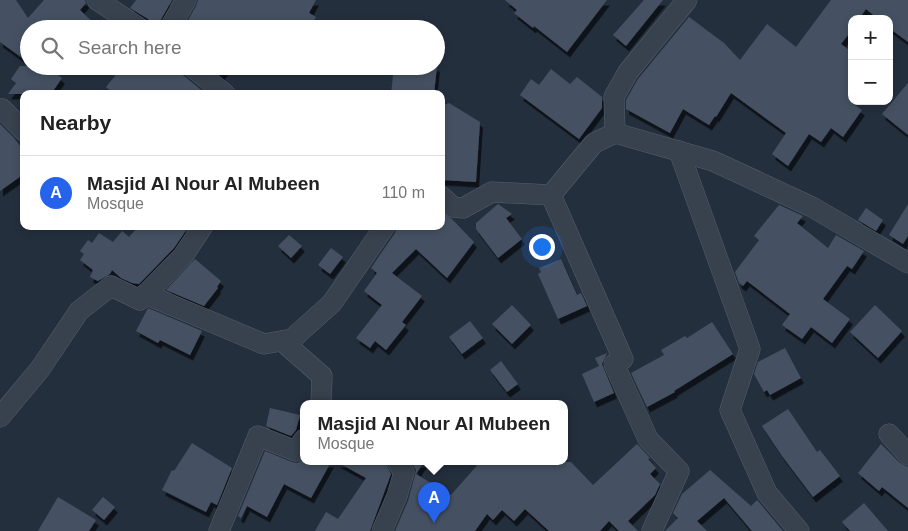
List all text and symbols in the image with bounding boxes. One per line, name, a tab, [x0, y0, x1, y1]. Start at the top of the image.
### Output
map controls	[848, 15, 893, 105]
button: +	[848, 15, 893, 60]
search box	[20, 20, 445, 75]
icon: search	[38, 34, 66, 62]
text: Search here	[78, 37, 182, 58]
button: −	[848, 60, 893, 105]
text: Nearby	[40, 111, 111, 134]
text: Masjid Al Nour Al Mubeen	[87, 173, 320, 194]
text: A	[50, 184, 62, 201]
text: 110 m	[382, 184, 425, 201]
text: Mosque	[87, 195, 144, 212]
your location	[529, 234, 555, 260]
popup	[300, 400, 568, 465]
text: Masjid Al Nour Al Mubeen	[318, 413, 550, 434]
text: Mosque	[318, 435, 374, 452]
pin: A	[418, 482, 450, 523]

